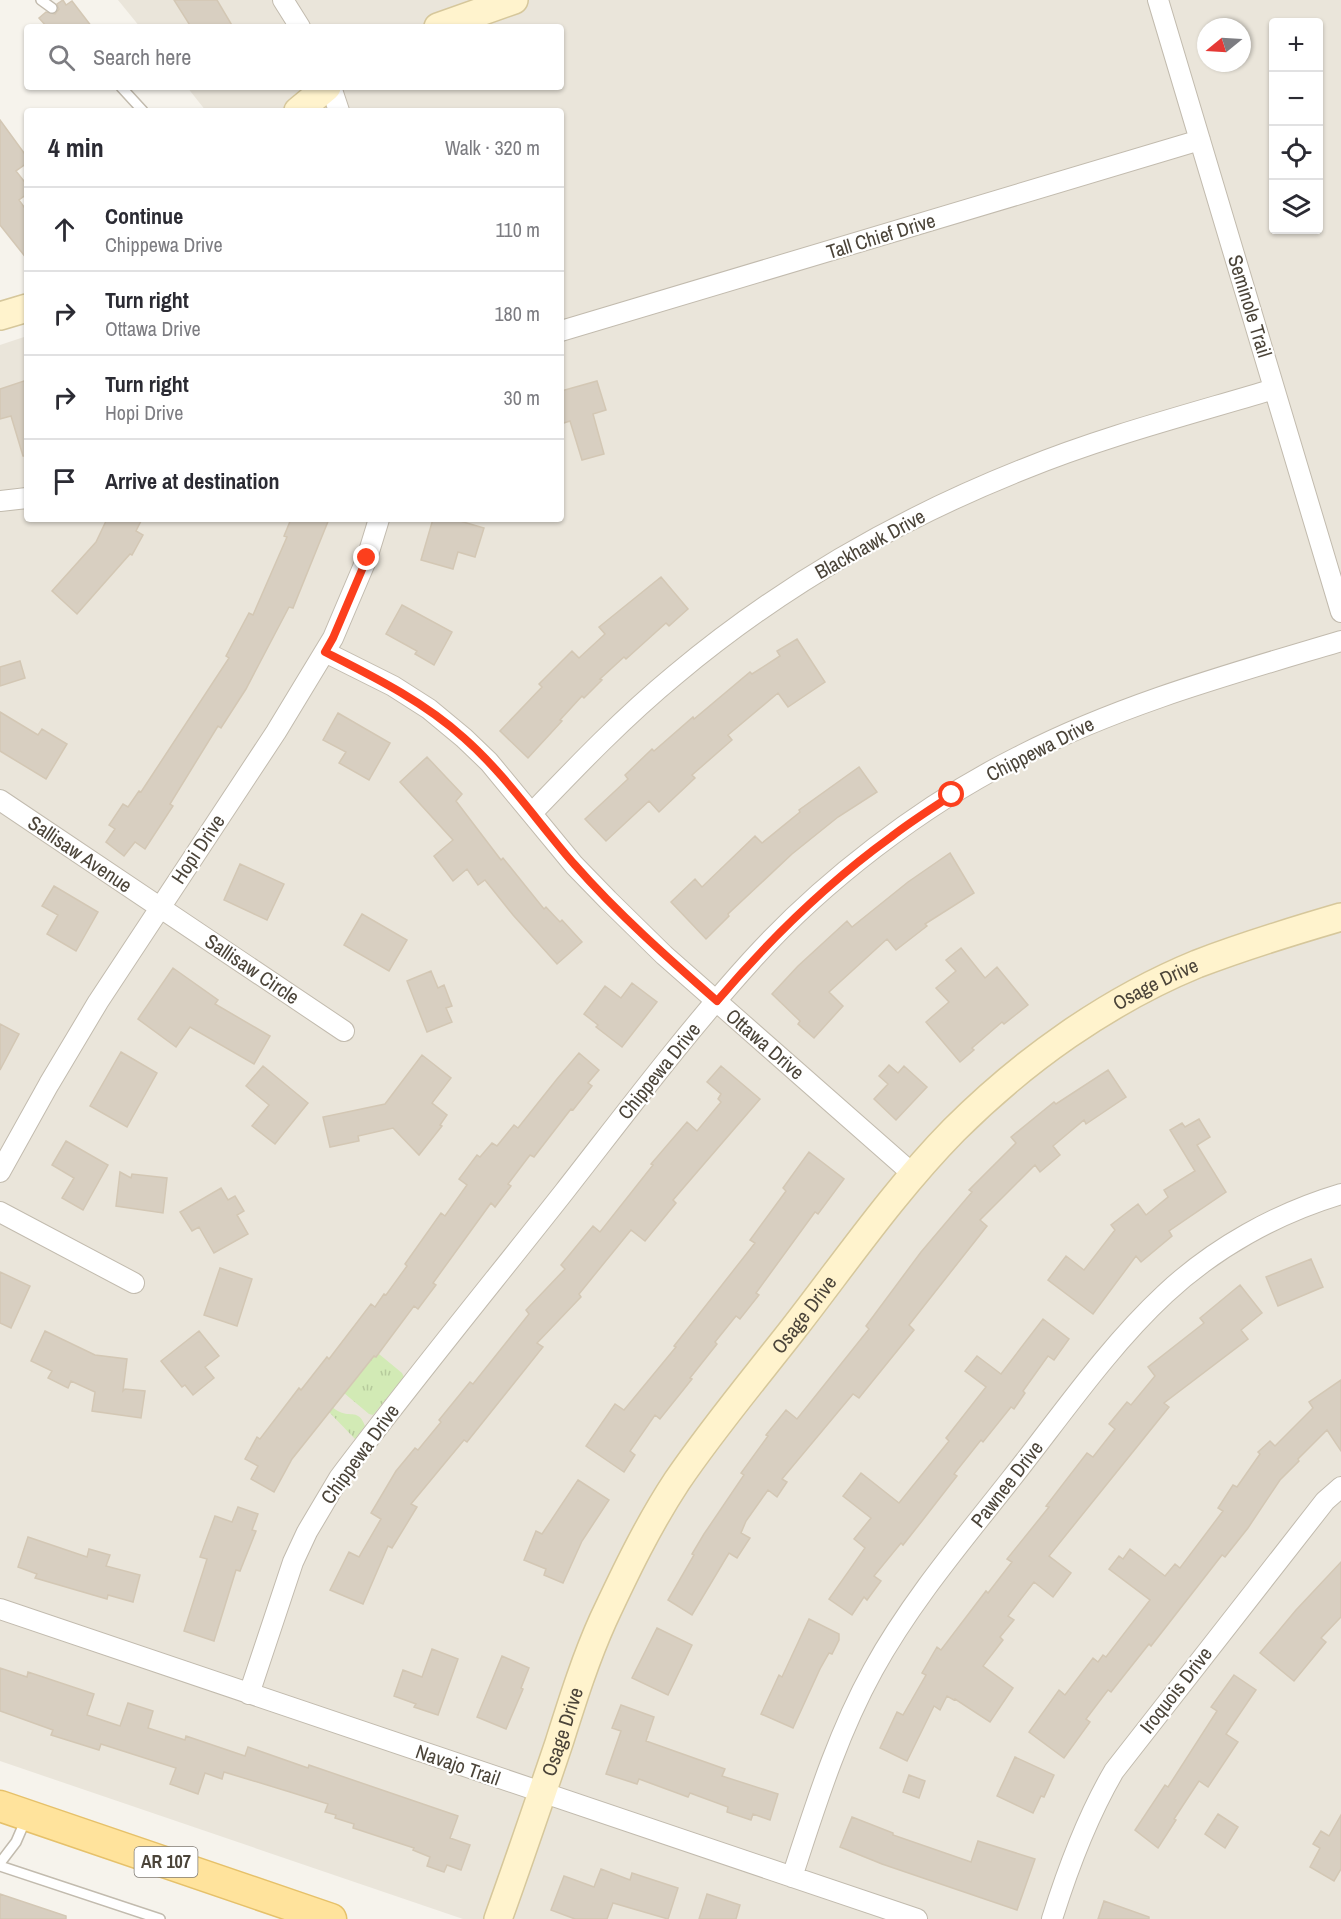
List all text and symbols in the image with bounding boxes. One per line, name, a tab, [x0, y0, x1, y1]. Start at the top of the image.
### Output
north arrow	[1197, 18, 1251, 72]
map controls	[1269, 18, 1323, 234]
button: +	[1269, 18, 1323, 72]
search box	[24, 24, 564, 90]
icon: search	[45, 41, 78, 74]
text: Search here	[93, 42, 191, 72]
button: −	[1269, 72, 1323, 126]
button: locate	[1269, 126, 1323, 180]
text: 4 min	[48, 130, 104, 165]
text: Walk · 320 m	[445, 134, 540, 161]
button: layers	[1269, 180, 1323, 234]
text: Continue	[105, 201, 183, 231]
street label: Tall Chief Drive	[823, 206, 939, 265]
icon: ahead	[48, 213, 81, 246]
text: 110 m	[496, 216, 540, 243]
text: Chippewa Drive	[105, 231, 223, 258]
street label: Seminole Trail	[1222, 251, 1279, 360]
text: Turn right	[105, 285, 189, 315]
icon: right	[48, 297, 81, 330]
text: 180 m	[494, 300, 540, 327]
text: Ottawa Drive	[105, 315, 201, 342]
text: Turn right	[105, 369, 189, 399]
icon: right	[48, 381, 81, 414]
text: 30 m	[504, 384, 540, 411]
text: Hopi Drive	[105, 399, 183, 426]
icon: arrive	[48, 465, 81, 498]
text: Arrive at destination	[105, 466, 279, 496]
street label: Blackhawk Drive	[810, 502, 930, 585]
route end	[353, 544, 379, 570]
street label: Chippewa Drive	[981, 710, 1098, 787]
route start	[938, 781, 964, 807]
street label: Sallisaw Avenue	[23, 809, 138, 898]
street label: Hopi Drive	[164, 809, 231, 889]
street label: Sallisaw Circle	[200, 927, 305, 1010]
street label: Osage Drive	[1108, 951, 1202, 1016]
street label: Ottawa Drive	[720, 1002, 810, 1085]
street label: Chippewa Drive	[611, 1016, 706, 1125]
street label: Osage Drive	[765, 1270, 842, 1359]
street label: Chippewa Drive	[314, 1398, 405, 1509]
street label: Pawnee Drive	[964, 1435, 1049, 1533]
street label: Iroquois Drive	[1133, 1641, 1218, 1739]
street label: Osage Drive	[535, 1684, 589, 1780]
street label: Navajo Trail	[412, 1738, 504, 1792]
road number: AR 107	[134, 1847, 198, 1877]

